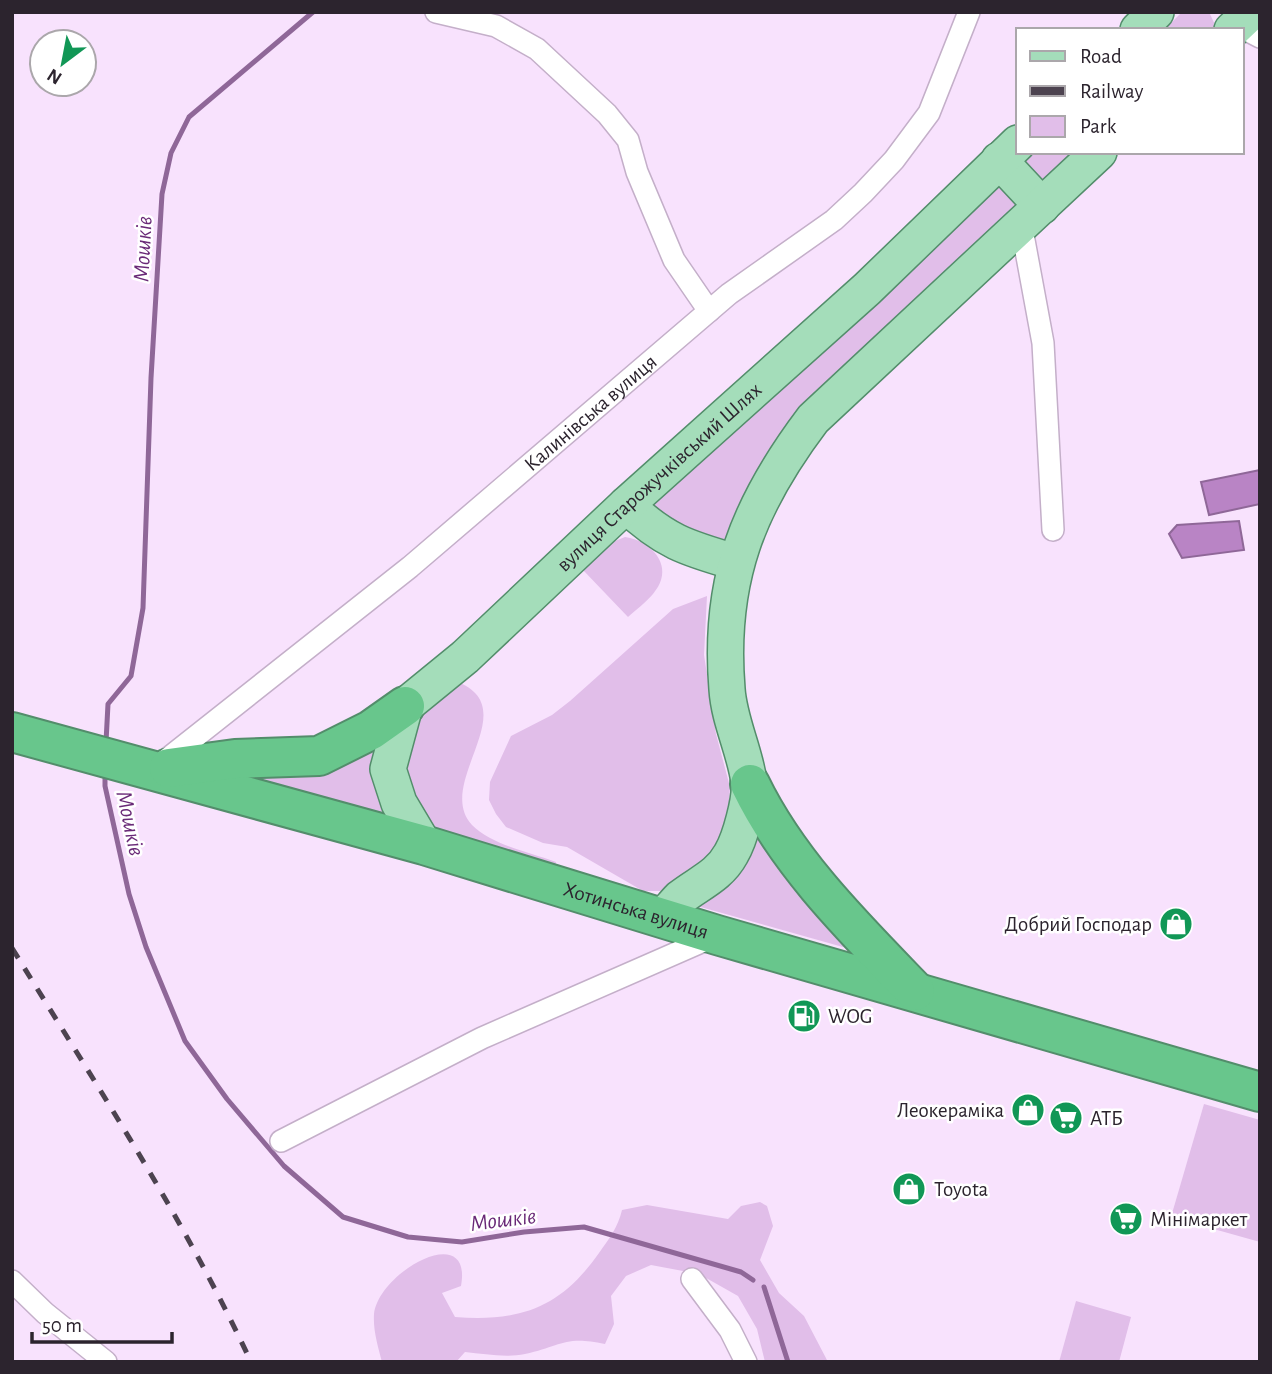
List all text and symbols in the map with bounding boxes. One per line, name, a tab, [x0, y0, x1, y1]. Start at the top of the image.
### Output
north arrow	[28, 28, 98, 98]
legend	[1016, 28, 1244, 154]
text: Road	[1080, 46, 1122, 67]
text: N	[44, 65, 65, 88]
text: Railway	[1080, 81, 1143, 102]
text: Park	[1080, 116, 1117, 137]
water label: Мошків	[130, 215, 157, 283]
street label: Калинівська вулиця	[521, 351, 661, 475]
street label: вулиця Старожучківський Шлях	[553, 379, 766, 576]
water label: Мошків	[111, 789, 148, 858]
street label: Хотинська вулиця	[561, 878, 711, 943]
shop icon: Добрий Господар	[1157, 905, 1195, 943]
place label: Добрий Господар	[1004, 914, 1152, 935]
fuel station icon: WOG	[785, 997, 823, 1035]
place label: WOG	[828, 1006, 872, 1027]
shop icon: Леокераміка	[1009, 1091, 1047, 1129]
supermarket icon: АТБ	[1047, 1099, 1085, 1137]
place label: Леокераміка	[897, 1100, 1004, 1121]
place label: АТБ	[1090, 1108, 1123, 1129]
shop icon: Toyota	[890, 1170, 928, 1208]
place label: Toyota	[934, 1179, 989, 1200]
supermarket icon: Мінімаркет	[1107, 1200, 1145, 1238]
water label: Мошків	[469, 1205, 537, 1236]
place label: Мінімаркет	[1150, 1209, 1248, 1230]
scale bar	[32, 1300, 172, 1344]
text: 50 m	[42, 1315, 82, 1336]

